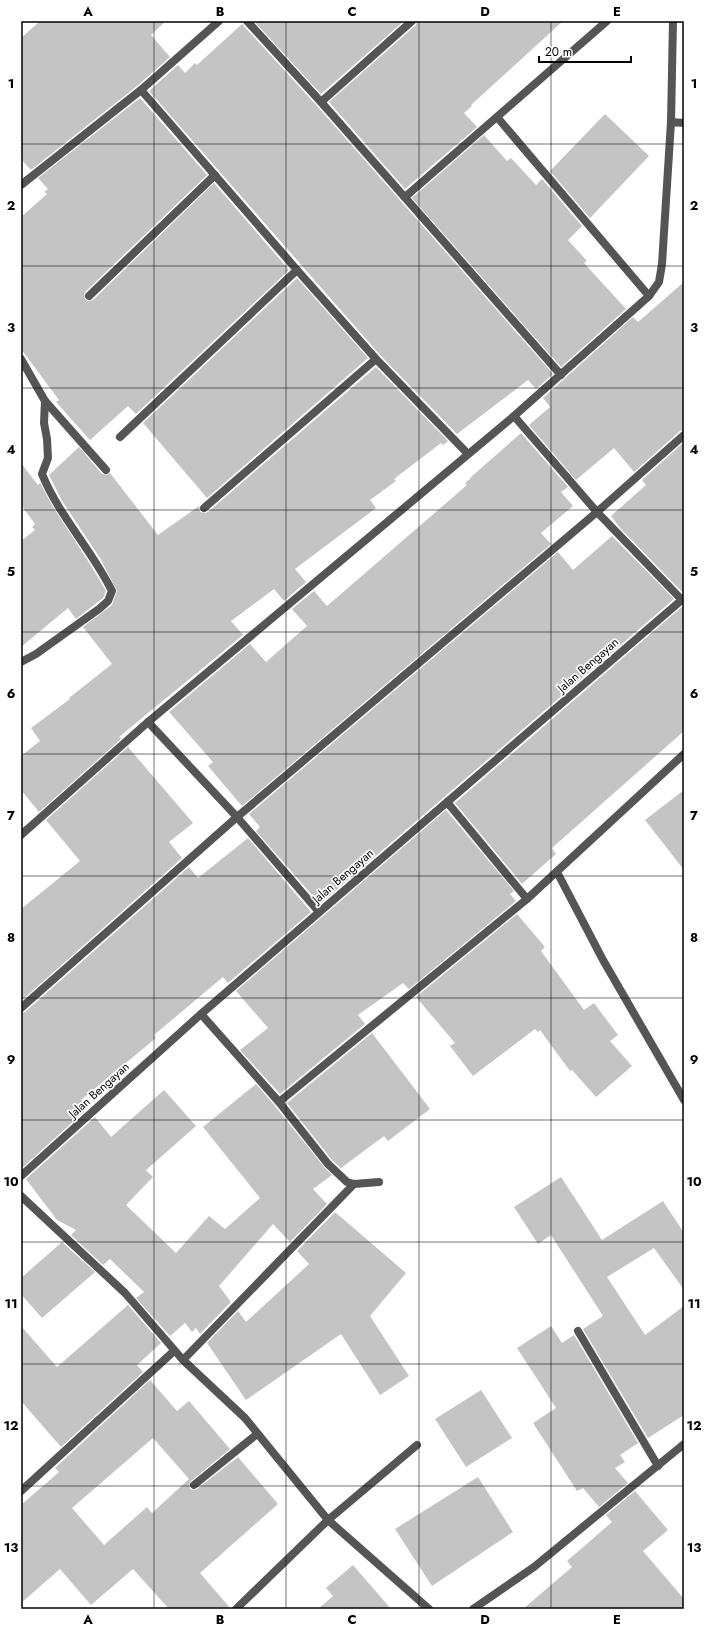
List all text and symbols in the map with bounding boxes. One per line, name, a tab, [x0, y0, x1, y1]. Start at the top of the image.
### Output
text: A	[82, 2, 93, 21]
text: B	[216, 2, 225, 21]
text: C	[347, 2, 357, 21]
text: D	[480, 2, 490, 21]
text: E	[613, 2, 621, 21]
scale bar	[539, 38, 631, 64]
text: 20 m	[545, 43, 572, 61]
text: 1	[8, 74, 14, 93]
text: 1	[691, 74, 697, 93]
text: 2	[7, 196, 15, 215]
text: 2	[690, 196, 698, 215]
text: 3	[7, 318, 15, 337]
text: 3	[690, 318, 698, 337]
text: 4	[6, 440, 16, 459]
text: 4	[689, 440, 699, 459]
text: 5	[7, 562, 15, 581]
text: 5	[690, 562, 698, 581]
street label: Jalan Bengayan	[552, 633, 623, 698]
text: 6	[7, 684, 16, 703]
text: 6	[690, 684, 699, 703]
text: 7	[7, 806, 15, 825]
text: 7	[690, 806, 698, 825]
street label: Jalan Bengayan	[307, 844, 378, 909]
text: 8	[7, 928, 15, 947]
text: 8	[690, 928, 698, 947]
text: 9	[7, 1050, 16, 1069]
text: 9	[690, 1050, 699, 1069]
street label: Jalan Bengayan	[63, 1058, 133, 1124]
text: 10	[3, 1172, 19, 1191]
text: 10	[686, 1172, 702, 1191]
text: 11	[4, 1294, 18, 1313]
text: 11	[687, 1294, 701, 1313]
text: 12	[3, 1416, 19, 1435]
text: 12	[686, 1416, 702, 1435]
text: 13	[4, 1538, 18, 1557]
text: 13	[687, 1538, 701, 1557]
text: A	[82, 1610, 93, 1629]
text: B	[216, 1610, 225, 1629]
text: C	[347, 1610, 357, 1629]
text: D	[480, 1610, 490, 1629]
text: E	[613, 1610, 621, 1629]

